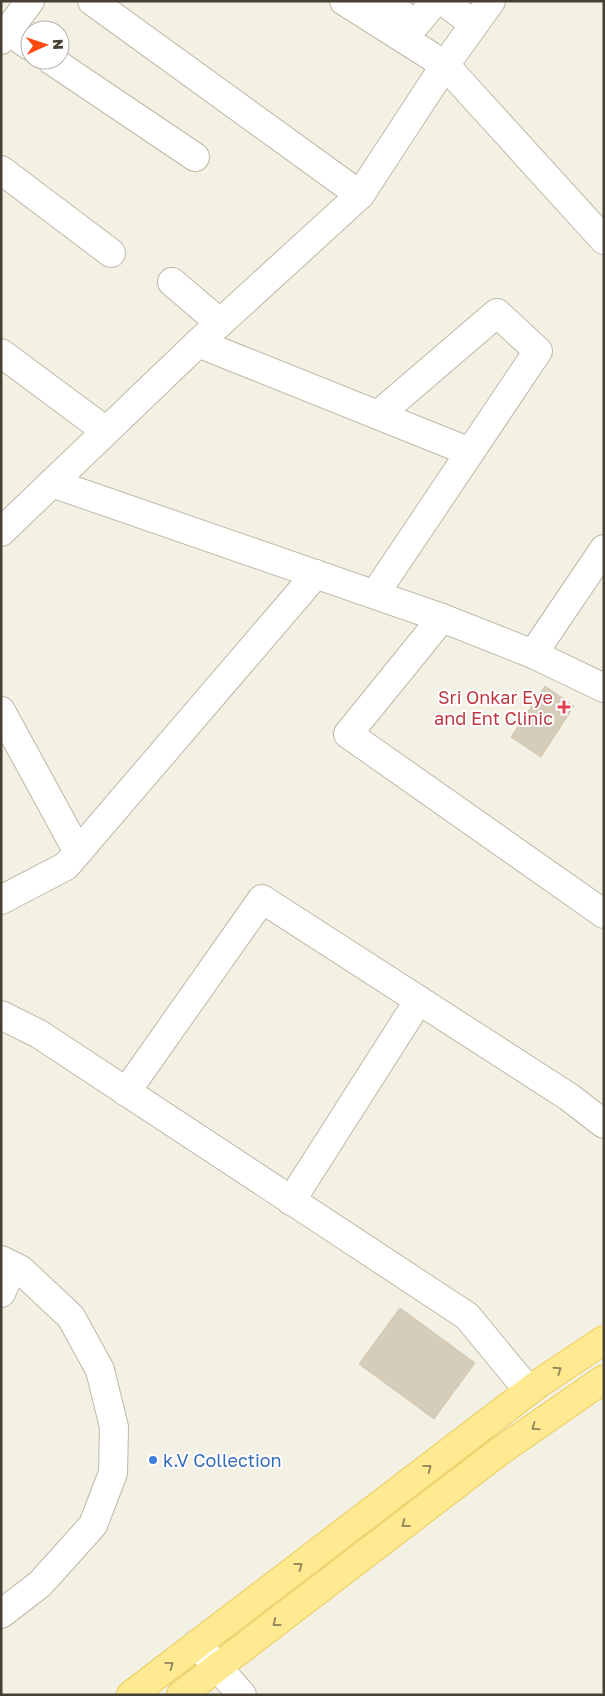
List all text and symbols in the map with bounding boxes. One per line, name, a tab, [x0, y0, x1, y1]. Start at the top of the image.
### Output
north arrow	[20, 20, 70, 70]
text: N	[50, 39, 67, 50]
place label: Sri Onkar Eye and Ent Clinic	[434, 686, 553, 729]
marker: Sri Onkar Eye and Ent Clinic	[557, 700, 571, 714]
one-way arrow	[553, 1367, 562, 1377]
one-way arrow	[531, 1421, 541, 1430]
place label: k.V Collection	[163, 1449, 282, 1471]
marker: k.V Collection	[147, 1454, 159, 1466]
one-way arrow	[422, 1465, 431, 1473]
one-way arrow	[401, 1518, 411, 1527]
one-way arrow	[293, 1564, 302, 1572]
one-way arrow	[273, 1618, 282, 1626]
one-way arrow	[164, 1662, 174, 1671]

